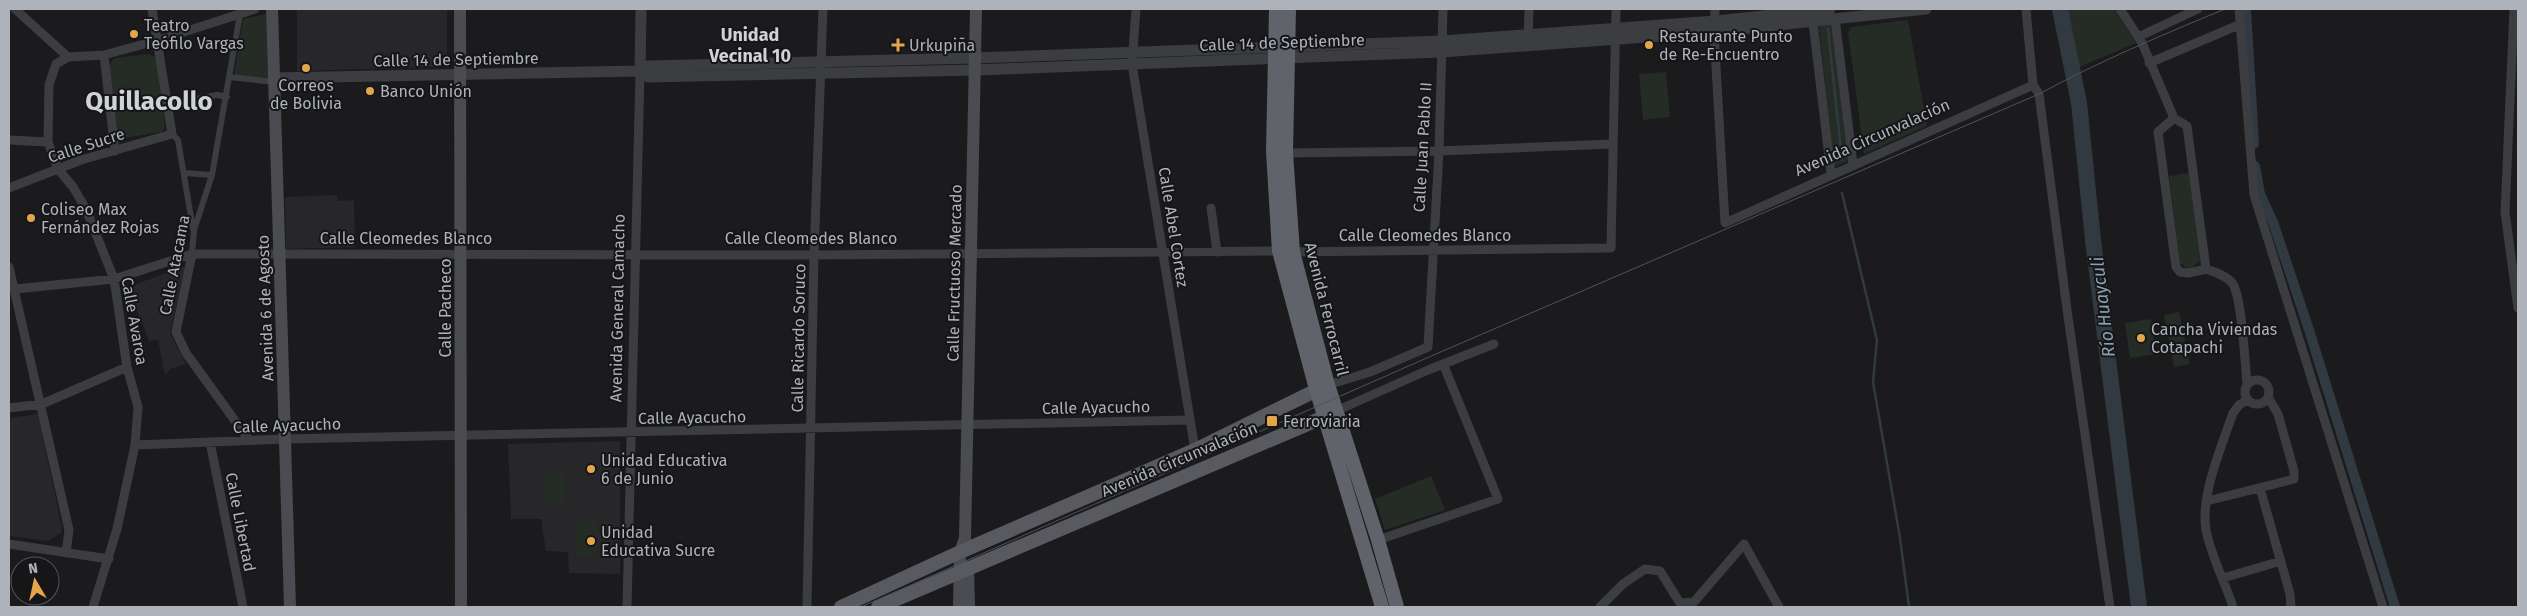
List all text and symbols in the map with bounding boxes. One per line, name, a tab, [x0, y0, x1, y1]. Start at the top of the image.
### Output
place label: Teatro Teófilo Vargas	[144, 16, 244, 53]
district label: Unidad Vecinal 10	[708, 24, 791, 67]
place label: Restaurante Punto de Re-Encuentro	[1659, 27, 1793, 64]
marker: Teatro Teófilo Vargas	[128, 28, 140, 40]
street label: Calle 14 de Septiembre	[1199, 30, 1365, 55]
place label: Urkupiña	[909, 36, 975, 55]
marker: Urkupiña	[891, 38, 905, 52]
marker: Restaurante Punto de Re-Encuentro	[1643, 39, 1655, 51]
street label: Calle 14 de Septiembre	[373, 49, 539, 70]
marker: Correos de Bolivia	[300, 62, 312, 74]
place label: Correos de Bolivia	[270, 76, 342, 113]
street label: Calle Juan Pablo II	[1410, 81, 1435, 213]
place label: Banco Unión	[380, 82, 472, 101]
marker: Banco Unión	[364, 85, 376, 97]
district label: Quillacollo	[85, 86, 213, 117]
street label: Avenida Circunvalación	[1792, 95, 1953, 180]
street label: Calle Sucre	[45, 124, 127, 167]
street label: Calle Abel Cortez	[1155, 166, 1192, 288]
street label: Calle Fructuoso Mercado	[943, 184, 966, 362]
place label: Coliseo Max Fernández Rojas	[41, 200, 159, 237]
marker: Coliseo Max Fernández Rojas	[25, 212, 37, 224]
street label: Calle Atacama	[155, 213, 194, 317]
street label: Avenida General Camacho	[606, 214, 629, 402]
street label: Calle Cleomedes Blanco	[1339, 226, 1511, 245]
street label: Calle Cleomedes Blanco	[320, 229, 492, 248]
street label: Calle Cleomedes Blanco	[725, 229, 897, 248]
street label: Avenida 6 de Agosto	[253, 235, 278, 381]
street label: Avenida Ferrocarril	[1301, 240, 1352, 378]
water label: Río Huayculi	[2086, 255, 2120, 359]
street label: Calle Pacheco	[436, 258, 455, 358]
street label: Calle Ricardo Soruco	[788, 263, 809, 413]
street label: Calle Avaroa	[117, 276, 152, 366]
place label: Cancha Viviendas Cotapachi	[2151, 320, 2277, 357]
marker: Cancha Viviendas Cotapachi	[2135, 332, 2147, 344]
street label: Calle Ayacucho	[1042, 397, 1150, 418]
street label: Calle Ayacucho	[638, 407, 746, 428]
place label: Ferroviaria	[1283, 412, 1361, 431]
street label: Calle Ayacucho	[233, 414, 341, 437]
marker: Ferroviaria	[1265, 414, 1279, 428]
street label: Avenida Circunvalación	[1098, 418, 1260, 501]
place label: Unidad Educativa 6 de Junio	[601, 451, 727, 488]
marker: Unidad Educativa 6 de Junio	[585, 463, 597, 475]
street label: Calle Libertad	[222, 471, 259, 573]
place label: Unidad Educativa Sucre	[601, 523, 715, 560]
marker: Unidad Educativa Sucre	[585, 535, 597, 547]
north arrow	[10, 556, 60, 606]
text: N	[27, 560, 39, 578]

